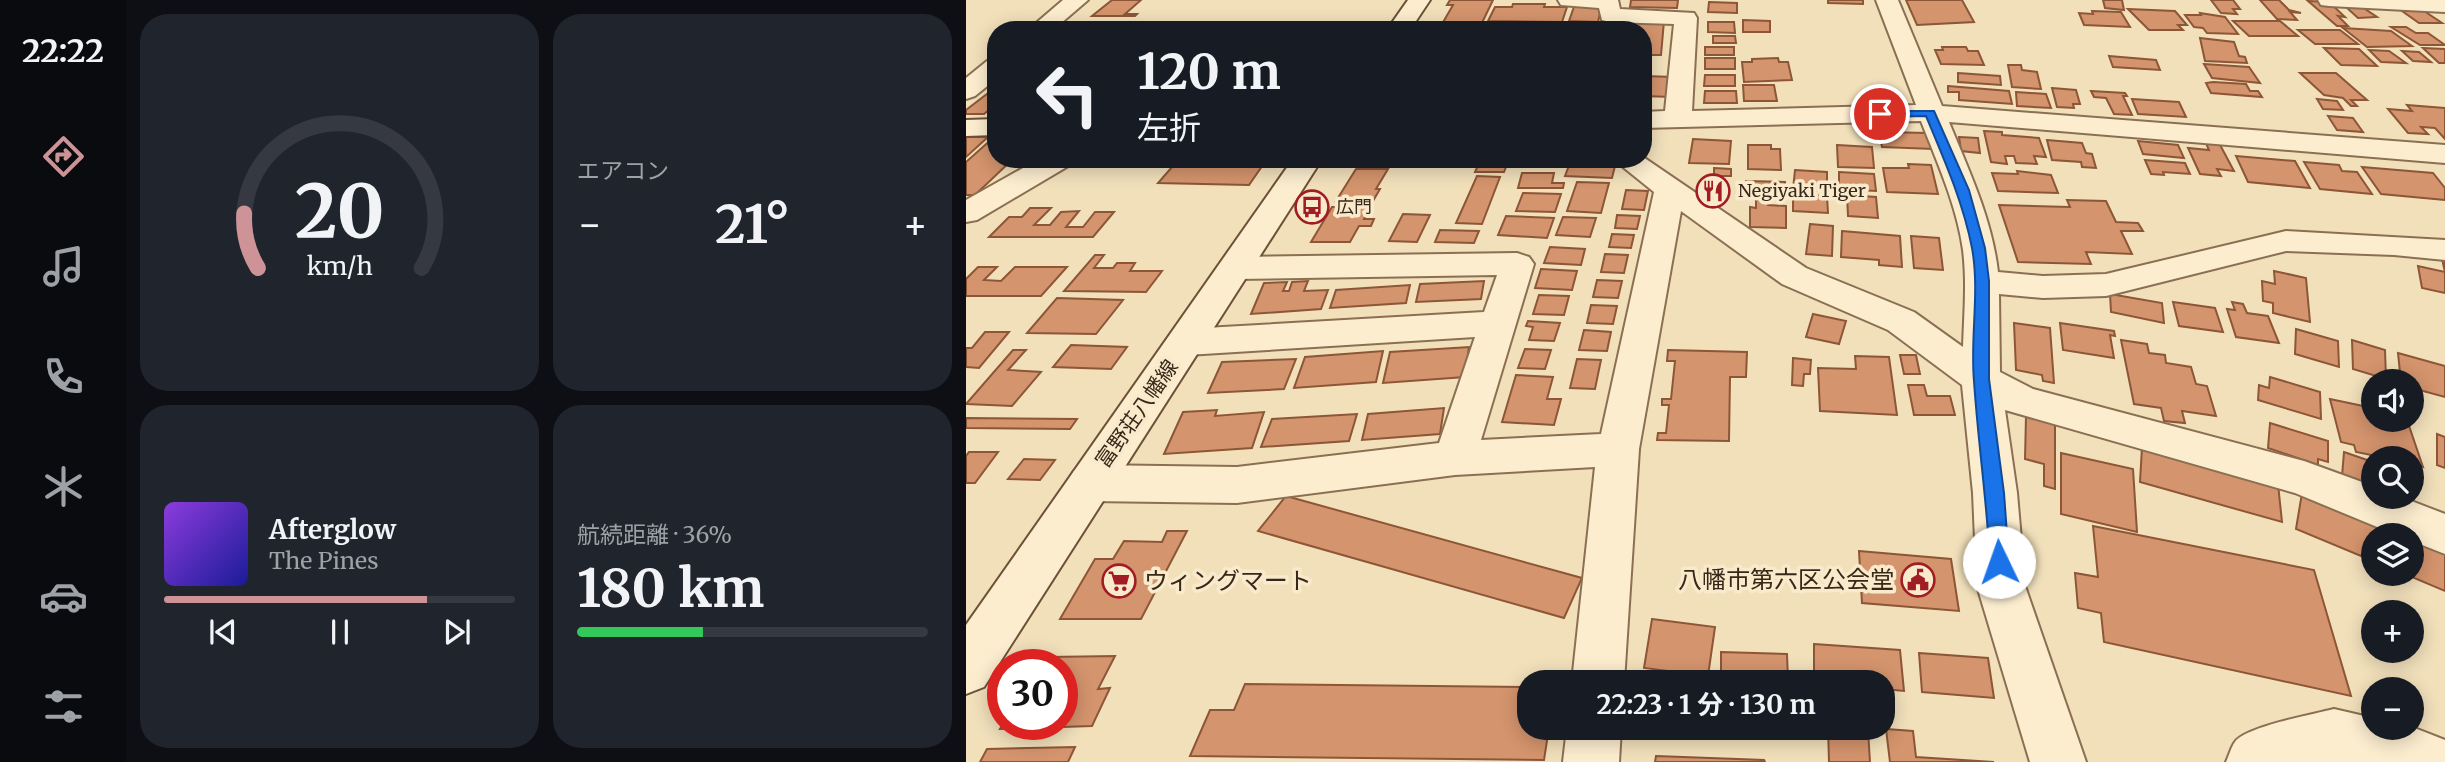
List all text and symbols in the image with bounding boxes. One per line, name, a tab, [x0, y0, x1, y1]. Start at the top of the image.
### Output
text: 22:22	[22, 31, 104, 71]
text: 120 m	[1137, 41, 1281, 102]
icon: left	[1022, 49, 1113, 140]
pin	[1850, 84, 1910, 144]
icon: arrive	[1861, 95, 1899, 133]
text: 左折	[1137, 108, 1201, 148]
icon: directions	[39, 132, 88, 181]
text: エアコン	[577, 156, 669, 185]
text: 20	[295, 167, 385, 259]
restaurant icon: Negiyaki Tiger	[1694, 172, 1732, 210]
place label: Negiyaki Tiger	[1738, 179, 1866, 202]
bus stop icon: 広門	[1293, 188, 1331, 226]
text: 21°	[715, 192, 790, 257]
place label: 広門	[1336, 195, 1372, 218]
text: −	[577, 201, 602, 248]
text: +	[903, 201, 928, 248]
icon: music	[39, 242, 88, 291]
text: km/h	[306, 250, 373, 282]
icon: phone	[39, 352, 88, 401]
street label: 富野荘八幡線	[1089, 354, 1184, 473]
map controls	[2361, 369, 2424, 740]
button: sound	[2361, 369, 2424, 432]
button: search	[2361, 446, 2424, 509]
icon: climate	[39, 462, 88, 511]
text: Afterglow	[269, 513, 396, 546]
text: 航続距離 · 36%	[577, 520, 732, 549]
button: layers	[2361, 523, 2424, 586]
position arrow	[1962, 525, 2036, 599]
text: The Pines	[269, 546, 379, 575]
text: 180 km	[577, 556, 764, 621]
public building icon: 八幡市第六区公会堂	[1899, 561, 1937, 599]
supermarket icon: ウィングマート	[1100, 562, 1138, 600]
place label: 八幡市第六区公会堂	[1678, 564, 1894, 595]
place label: ウィングマート	[1144, 565, 1312, 596]
icon: car	[39, 572, 88, 621]
button: +	[2361, 600, 2424, 663]
icon: previous	[204, 613, 242, 651]
icon: pause	[321, 613, 359, 651]
icon: next	[438, 613, 476, 651]
speed limit sign: 30	[987, 649, 1078, 740]
button: −	[2361, 677, 2424, 740]
icon: filters	[39, 682, 88, 731]
text: 22:23 · 1 分 · 130 m	[1596, 688, 1816, 721]

